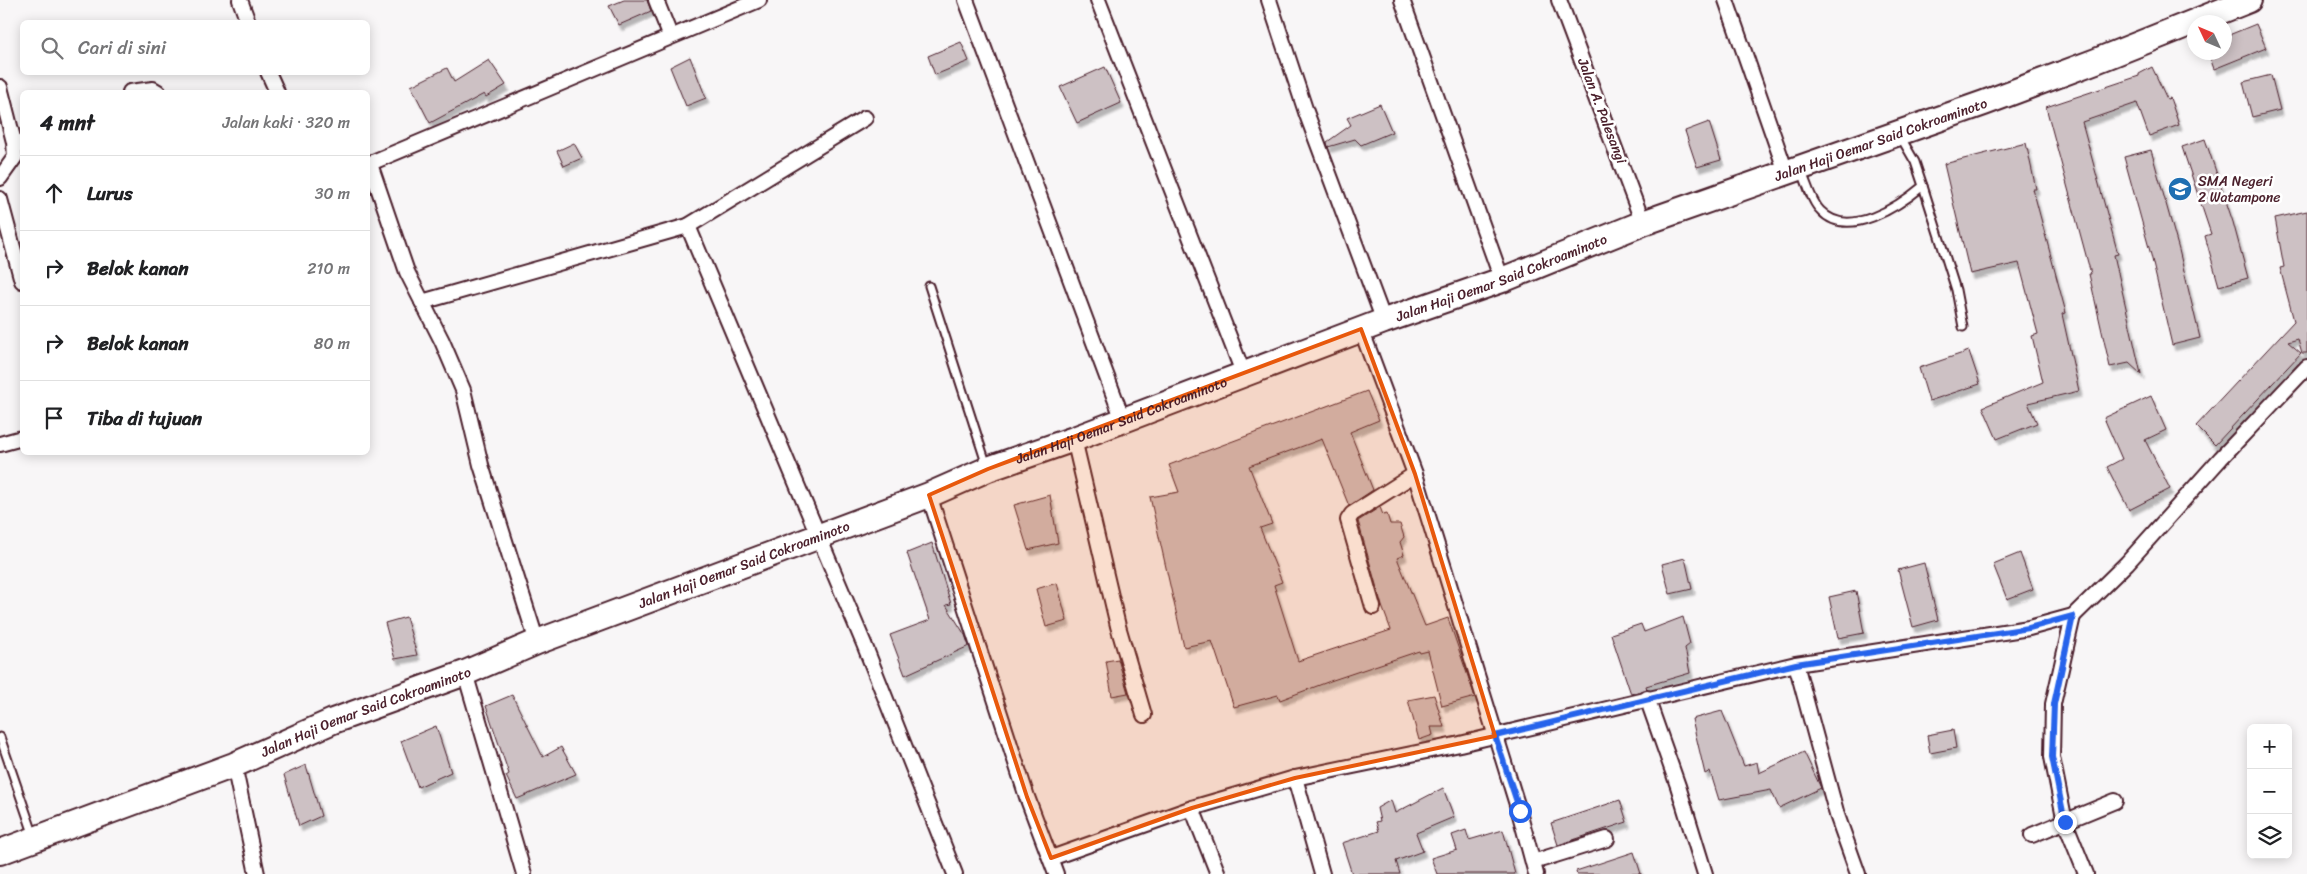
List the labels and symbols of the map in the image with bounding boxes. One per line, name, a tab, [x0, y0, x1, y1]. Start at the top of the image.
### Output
north arrow	[2187, 15, 2232, 60]
street label: Jalan A. Palesangi	[1570, 54, 1634, 169]
street label: Jalan Haji Oemar Said Cokroaminoto	[1770, 90, 1991, 189]
place label: SMA Negeri 2 Watampone	[2198, 169, 2281, 210]
school or university icon: SMA Negeri 2 Watampone	[2167, 176, 2193, 202]
street label: Jalan Haji Oemar Said Cokroaminoto	[1391, 226, 1611, 329]
street label: Jalan Haji Oemar Said Cokroaminoto	[1011, 369, 1231, 471]
street label: Jalan Haji Oemar Said Cokroaminoto	[634, 513, 853, 616]
street label: Jalan Haji Oemar Said Cokroaminoto	[256, 659, 475, 765]
route start	[1509, 800, 1532, 823]
route end	[2054, 811, 2077, 834]

